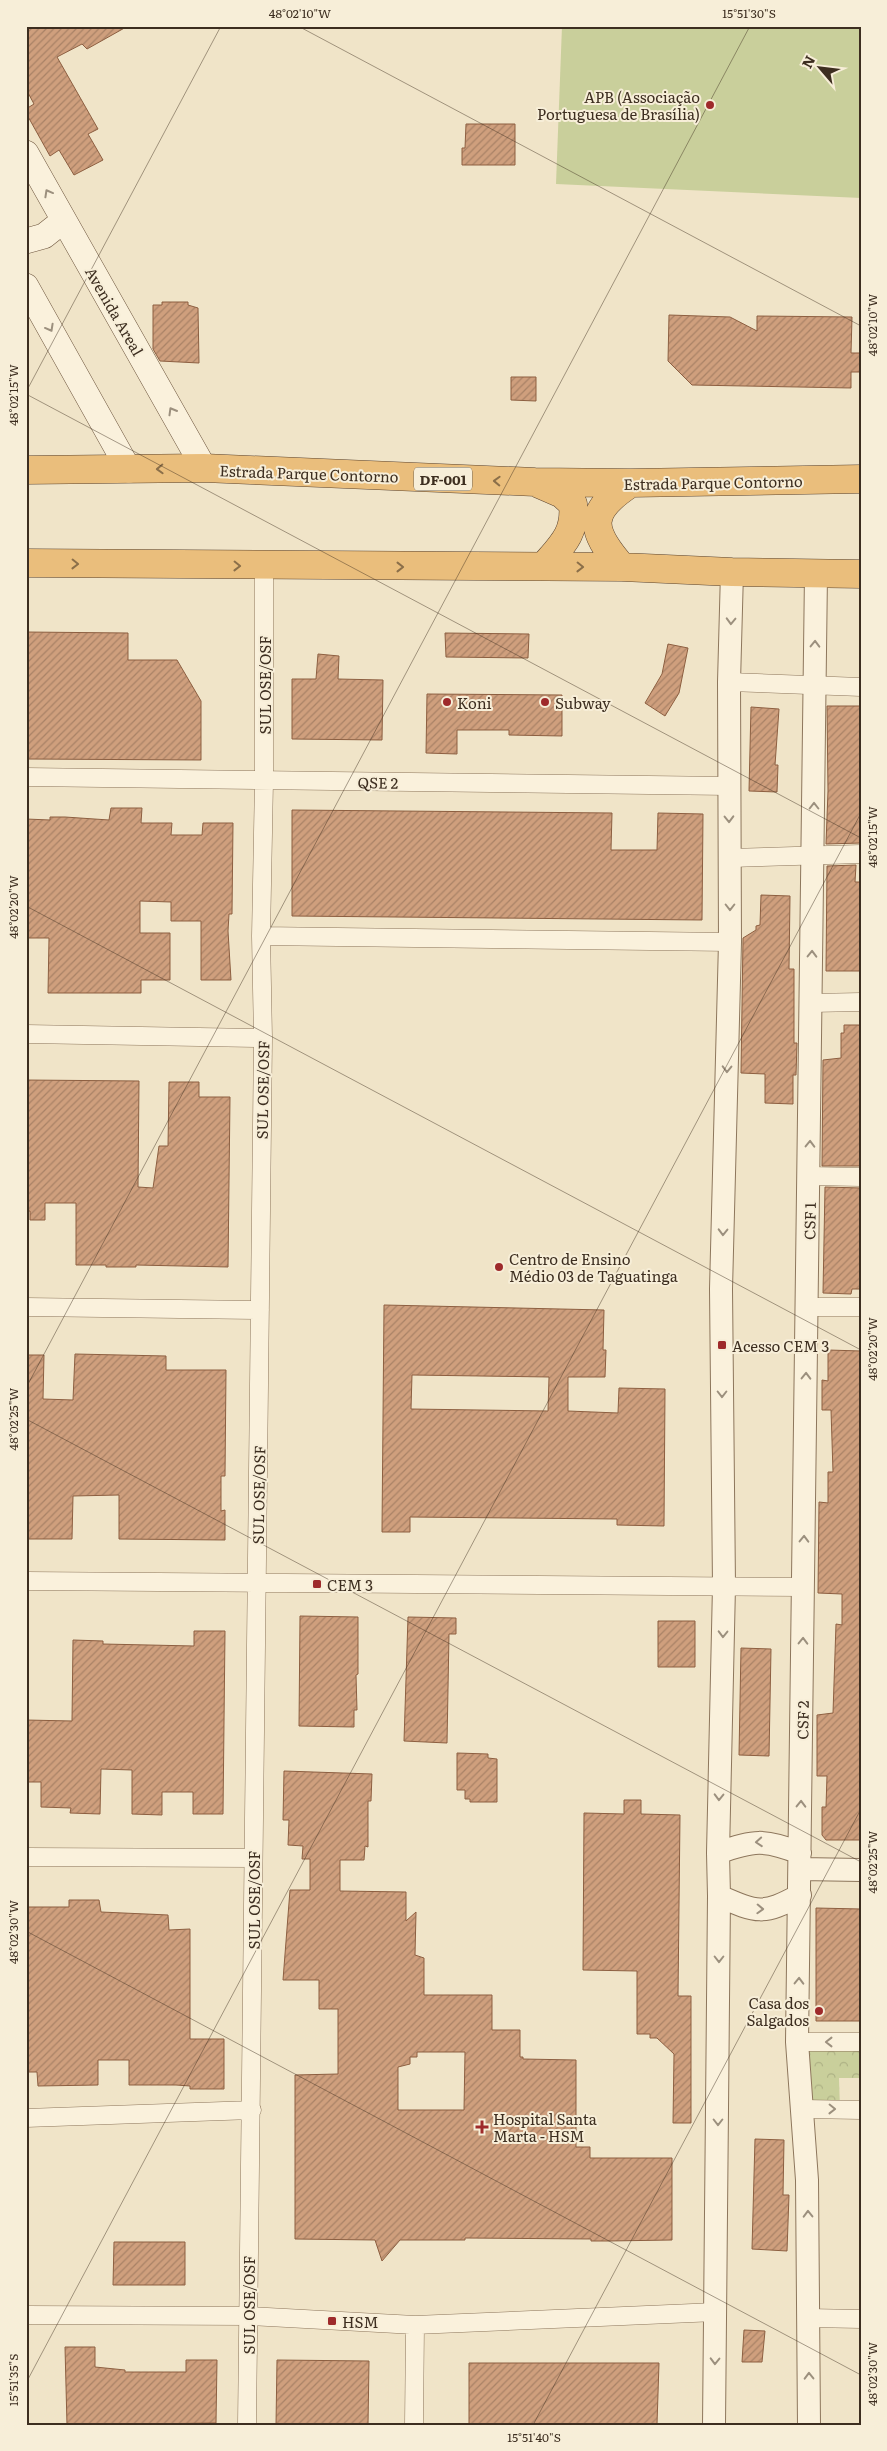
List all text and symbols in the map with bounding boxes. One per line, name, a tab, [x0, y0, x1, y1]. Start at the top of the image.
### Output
text: 48°02'10"W	[269, 4, 331, 22]
text: 15°51'30"S	[722, 4, 776, 22]
north arrow	[794, 42, 844, 92]
text: N	[796, 51, 819, 71]
place label: APB (Associação Portuguesa de Brasília)	[537, 85, 700, 125]
marker: APB (Associação Portuguesa de Brasília)	[704, 99, 716, 111]
one-way arrow	[44, 190, 54, 199]
street label: Avenida Areal	[80, 262, 150, 360]
text: 48°02'10"W	[863, 294, 881, 356]
one-way arrow	[44, 323, 54, 332]
text: 48°02'15"W	[4, 364, 22, 426]
one-way arrow	[168, 407, 178, 416]
street label: Estrada Parque Contorno	[219, 458, 399, 488]
one-way arrow	[156, 464, 164, 475]
road number: DF-001	[414, 468, 472, 490]
street label: Estrada Parque Contorno	[623, 469, 803, 495]
one-way arrow	[493, 475, 501, 486]
one-way arrow	[72, 559, 79, 569]
one-way arrow	[234, 560, 242, 571]
one-way arrow	[396, 562, 404, 572]
one-way arrow	[576, 562, 584, 572]
one-way arrow	[726, 618, 736, 625]
street label: SUL OSE/OSF	[253, 635, 276, 735]
one-way arrow	[810, 639, 821, 647]
place label: Koni	[457, 691, 492, 714]
place label: Subway	[555, 691, 611, 714]
marker: Koni	[441, 696, 453, 708]
marker: Subway	[539, 696, 551, 708]
street label: QSE 2	[358, 770, 399, 794]
one-way arrow	[809, 802, 819, 810]
text: 48°02'15"W	[863, 806, 881, 868]
one-way arrow	[724, 815, 734, 823]
text: 48°02'20"W	[4, 875, 22, 939]
one-way arrow	[725, 904, 735, 911]
one-way arrow	[807, 950, 817, 958]
street label: SUL OSE/OSF	[250, 1040, 274, 1140]
one-way arrow	[721, 1066, 732, 1074]
one-way arrow	[804, 1139, 815, 1147]
street label: CSF 1	[797, 1202, 821, 1240]
one-way arrow	[718, 1228, 728, 1236]
place label: Centro de Ensino Médio 03 de Taguatinga	[509, 1247, 679, 1287]
marker: Centro de Ensino Médio 03 de Taguatinga	[493, 1261, 505, 1273]
text: 48°02'20"W	[863, 1317, 881, 1381]
place label: Acesso CEM 3	[732, 1334, 830, 1357]
marker: Acesso CEM 3	[716, 1339, 728, 1351]
one-way arrow	[801, 1372, 811, 1380]
text: 48°02'25"W	[4, 1388, 22, 1450]
one-way arrow	[717, 1391, 727, 1399]
street label: SUL OSE/OSF	[246, 1445, 270, 1545]
one-way arrow	[799, 1534, 809, 1542]
place label: CEM 3	[327, 1573, 373, 1596]
marker: CEM 3	[311, 1578, 323, 1590]
one-way arrow	[717, 1631, 728, 1639]
one-way arrow	[798, 1637, 808, 1645]
street label: CSF 2	[790, 1700, 814, 1740]
one-way arrow	[714, 1794, 724, 1801]
one-way arrow	[795, 1800, 806, 1808]
text: 48°02'25"W	[863, 1831, 881, 1893]
one-way arrow	[754, 1837, 762, 1848]
street label: SUL OSE/OSF	[242, 1850, 265, 1950]
text: 48°02'30"W	[4, 1900, 22, 1964]
one-way arrow	[757, 1904, 765, 1914]
one-way arrow	[714, 1956, 724, 1963]
one-way arrow	[793, 1977, 804, 1985]
place label: Casa dos Salgados	[746, 1991, 809, 2031]
marker: Casa dos Salgados	[813, 2005, 825, 2017]
one-way arrow	[825, 2037, 832, 2047]
one-way arrow	[828, 2104, 836, 2114]
place label: Hospital Santa Marta - HSM	[493, 2107, 598, 2147]
one-way arrow	[713, 2118, 723, 2126]
marker: Hospital Santa Marta - HSM	[475, 2120, 489, 2134]
one-way arrow	[803, 2209, 813, 2217]
street label: SUL OSE/OSF	[237, 2255, 260, 2355]
place label: HSM	[342, 2310, 378, 2333]
marker: HSM	[326, 2315, 338, 2327]
text: 48°02'30"W	[863, 2342, 881, 2406]
text: 15°51'35"S	[4, 2354, 22, 2406]
one-way arrow	[710, 2358, 720, 2365]
one-way arrow	[804, 2372, 814, 2380]
text: 15°51'40"S	[507, 2428, 561, 2446]

